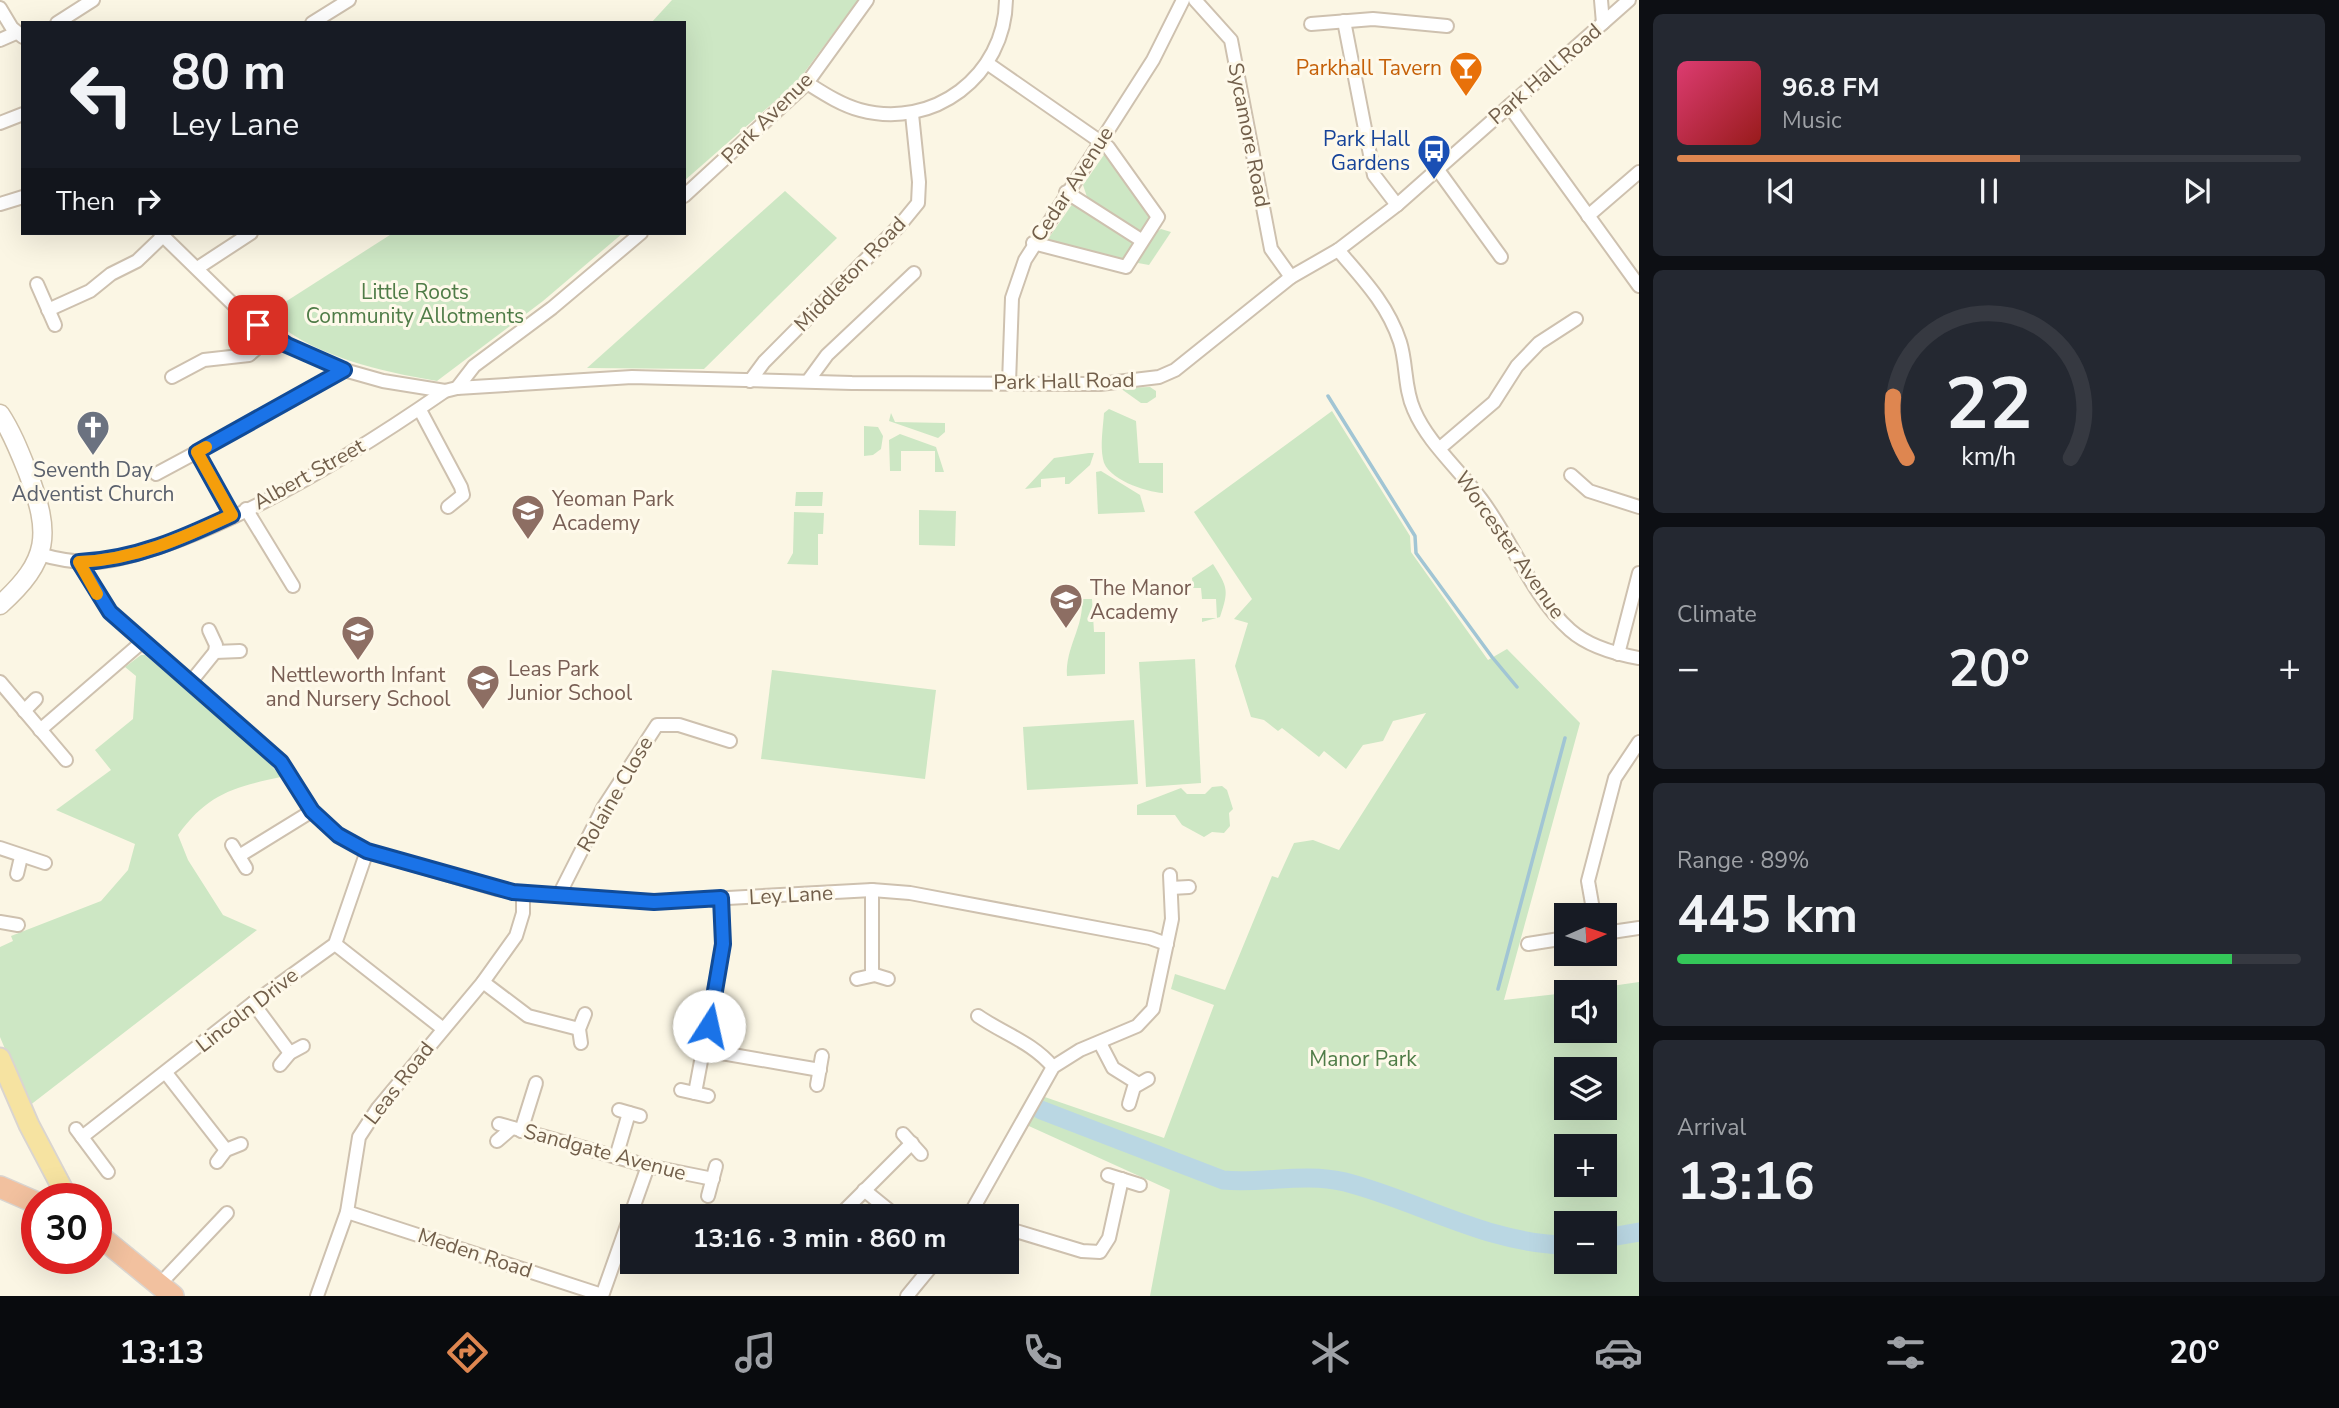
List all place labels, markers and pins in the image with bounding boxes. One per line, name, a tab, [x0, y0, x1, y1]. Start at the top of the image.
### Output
bar icon: Parkhall Tavern	[1447, 49, 1485, 98]
place label: Parkhall Tavern	[1296, 54, 1442, 82]
place label: Park Hall Gardens	[1323, 125, 1411, 177]
bus stop icon: Park Hall Gardens	[1415, 132, 1453, 181]
pin	[228, 295, 288, 355]
church icon: Seventh Day Adventist Church	[74, 408, 112, 457]
place label: Seventh Day Adventist Church	[11, 456, 175, 508]
place label: Yeoman Park Academy	[551, 485, 675, 537]
school or university icon: Yeoman Park Academy	[509, 492, 547, 541]
place label: The Manor Academy	[1090, 574, 1192, 626]
school or university icon: The Manor Academy	[1047, 581, 1085, 630]
school or university icon: Nettleworth Infant and Nursery School	[339, 613, 377, 662]
place label: Leas Park Junior School	[507, 655, 633, 707]
place label: Nettleworth Infant and Nursery School	[265, 661, 451, 713]
school or university icon: Leas Park Junior School	[464, 662, 502, 711]

